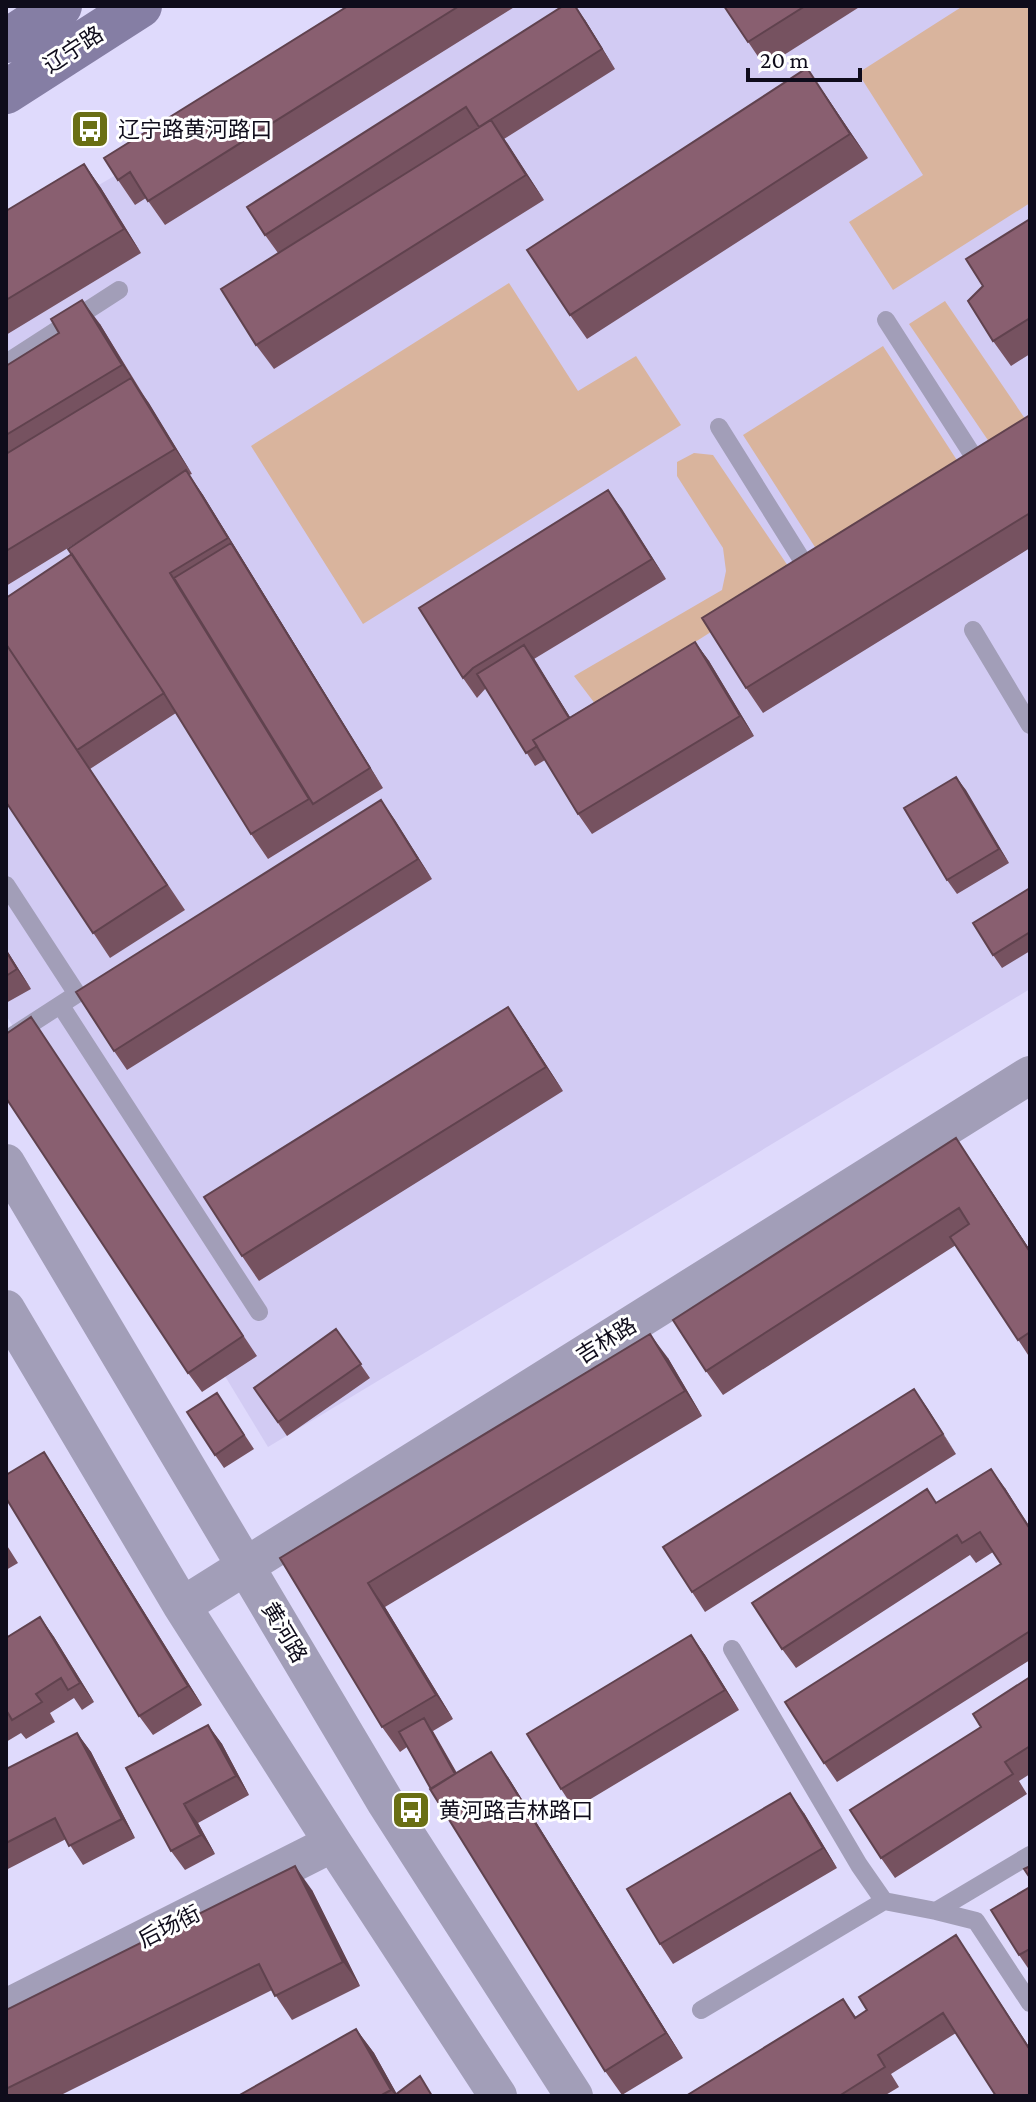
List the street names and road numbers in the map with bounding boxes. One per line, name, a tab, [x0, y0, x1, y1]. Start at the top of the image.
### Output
street label: 辽宁路	[39, 21, 108, 78]
street label: 吉林路	[572, 1312, 641, 1369]
street label: 黄河路	[257, 1598, 312, 1667]
street label: 后场街	[134, 1900, 204, 1953]

